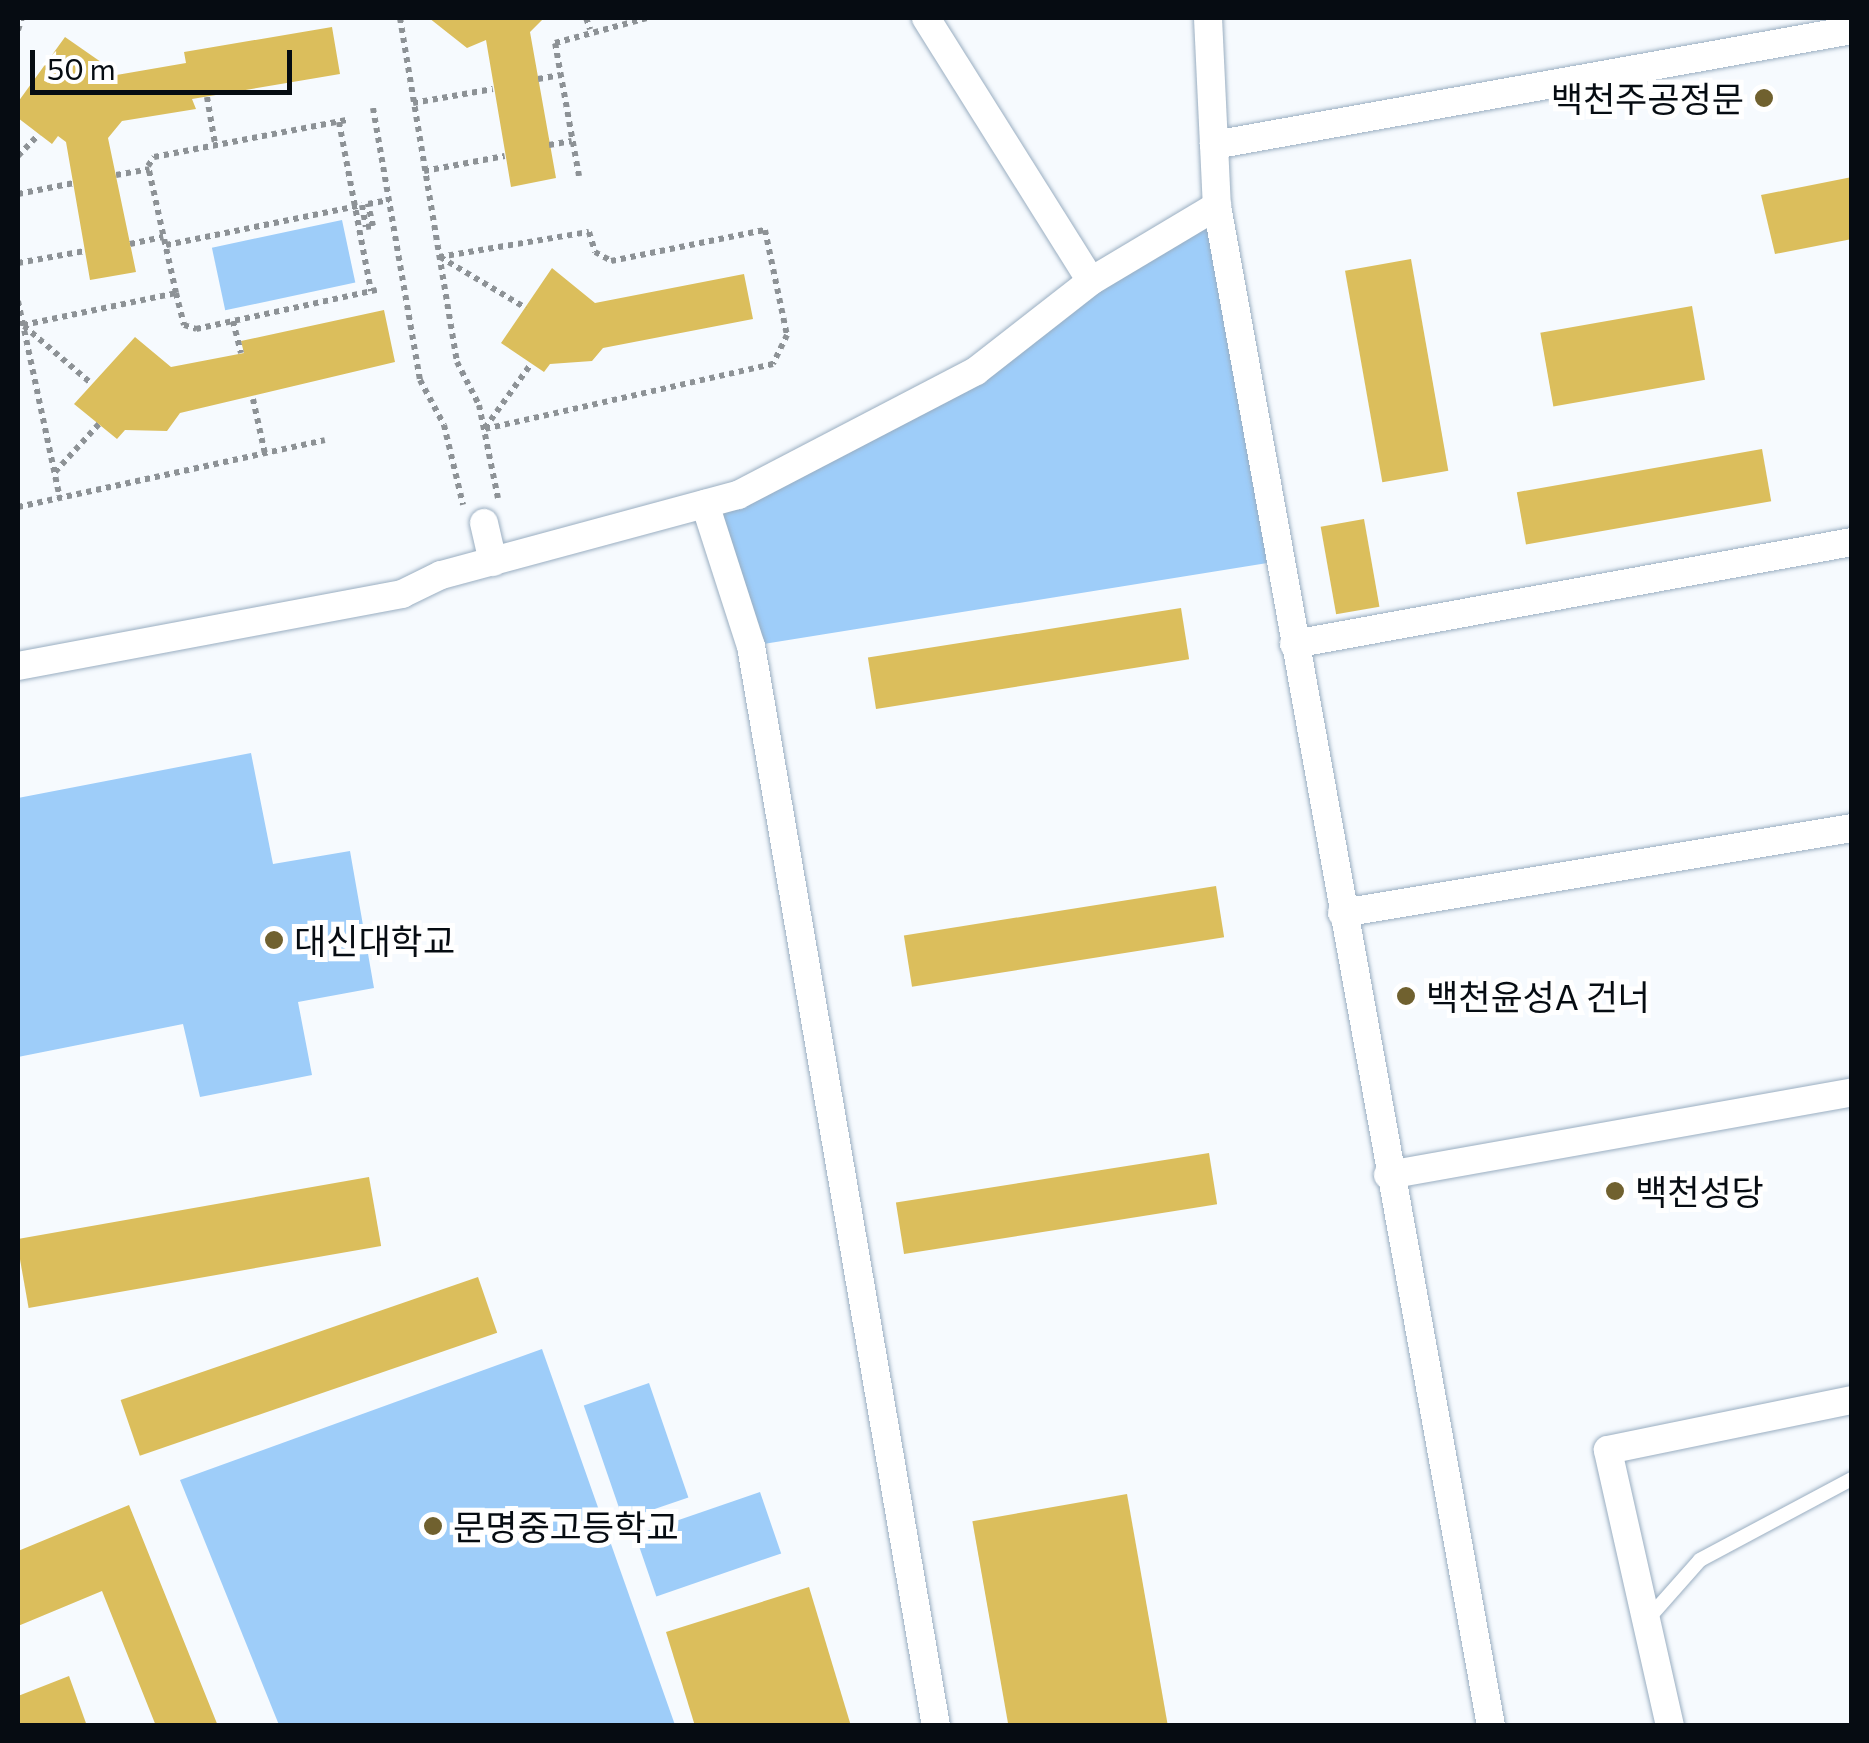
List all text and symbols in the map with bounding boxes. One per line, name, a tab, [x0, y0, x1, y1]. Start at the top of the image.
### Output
scale bar	[35, 30, 298, 92]
text: 50 m	[47, 49, 116, 86]
place label: 백천주공정문	[1551, 77, 1744, 119]
marker: 백천주공정문	[1753, 87, 1775, 109]
place label: 대신대학교	[294, 919, 455, 961]
marker: 대신대학교	[263, 929, 285, 951]
place label: 백천윤성A 건너	[1426, 975, 1650, 1017]
marker: 백천윤성A 건너	[1395, 985, 1417, 1007]
place label: 백천성당	[1635, 1170, 1764, 1212]
marker: 백천성당	[1604, 1180, 1626, 1202]
place label: 문명중고등학교	[453, 1505, 678, 1547]
marker: 문명중고등학교	[422, 1515, 444, 1537]

